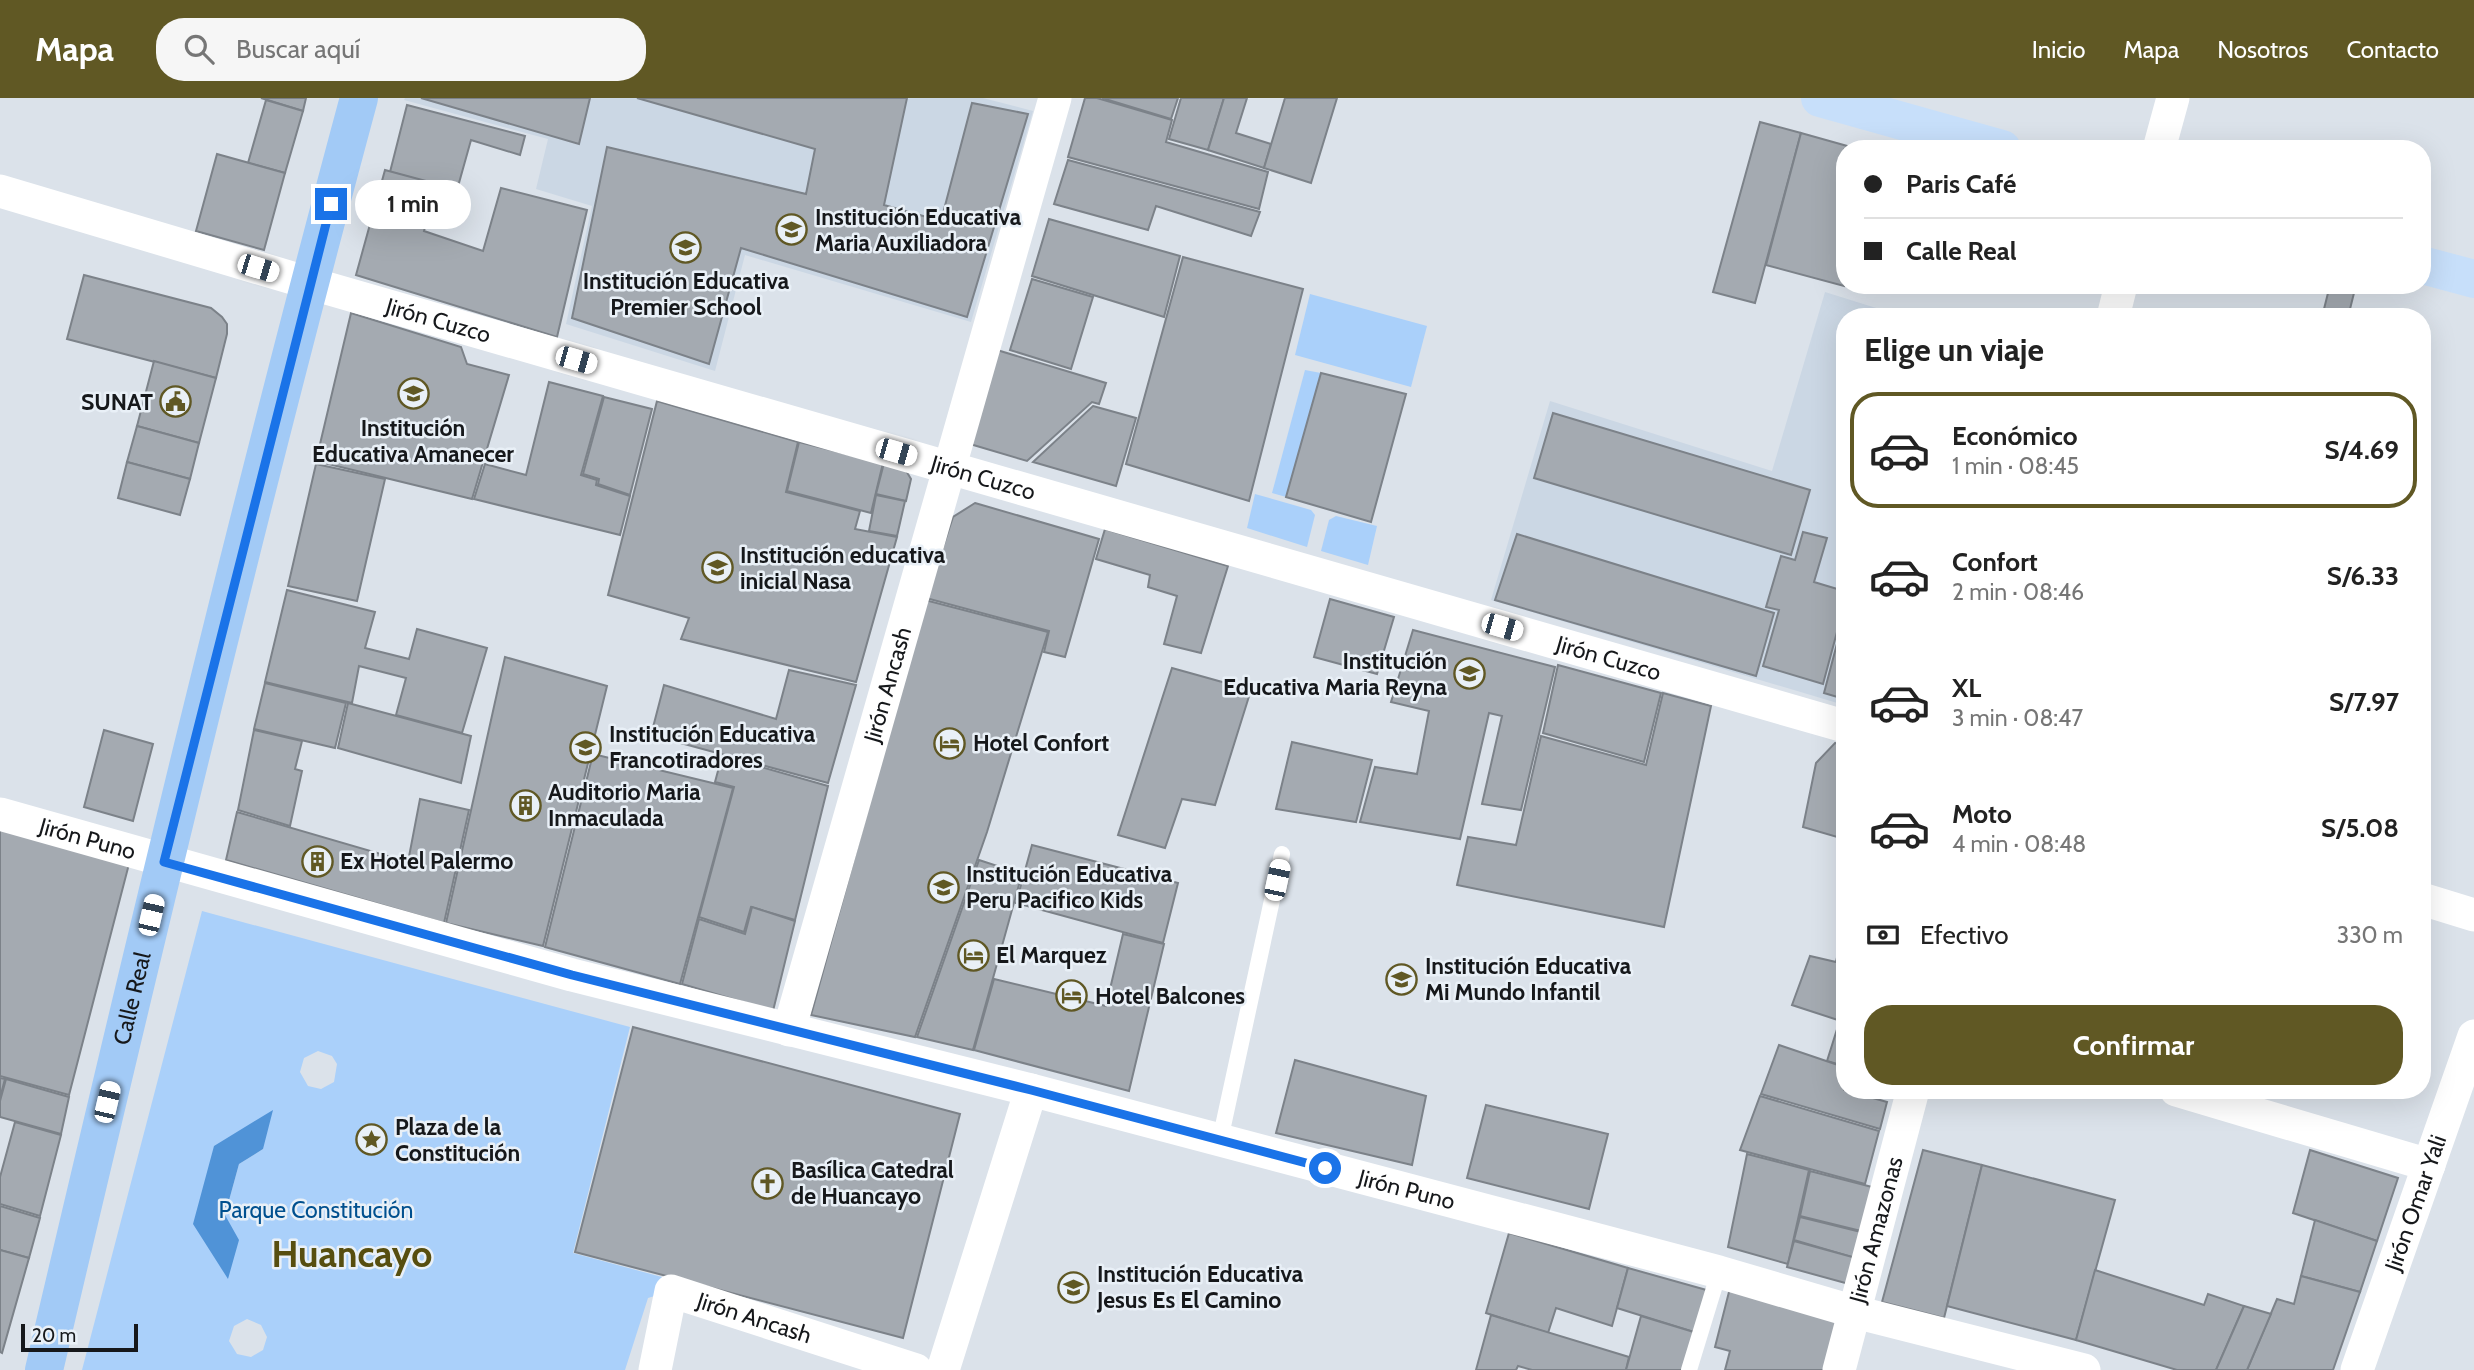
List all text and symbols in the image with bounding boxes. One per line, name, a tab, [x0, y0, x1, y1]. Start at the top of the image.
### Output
search box	[156, 18, 646, 81]
text: Mapa	[35, 29, 114, 69]
icon: search	[180, 30, 218, 68]
text: Buscar aquí	[236, 33, 360, 65]
text: Inicio	[2032, 35, 2085, 64]
text: Mapa	[2123, 35, 2179, 64]
text: Nosotros	[2217, 35, 2308, 64]
text: Contacto	[2346, 35, 2439, 64]
text: Paris Café	[1906, 168, 2017, 200]
callout: 1 min	[356, 180, 471, 228]
route end	[315, 188, 347, 220]
text: 1 min	[387, 190, 439, 218]
place label: Institución Educativa Maria Auxiliadora	[815, 203, 1022, 257]
school or university icon: Institución Educativa Maria Auxiliadora	[775, 213, 809, 247]
school or university icon: Institución Educativa Premier School	[669, 230, 703, 264]
text: Calle Real	[1906, 235, 2017, 267]
car	[235, 252, 282, 284]
place label: Institución Educativa Premier School	[583, 267, 790, 321]
street label: Jirón Cuzco	[382, 292, 494, 349]
text: Elige un viaje	[1864, 330, 2044, 369]
car	[553, 344, 600, 376]
school or university icon: Institución Educativa Amanecer	[396, 377, 430, 411]
public building icon: SUNAT	[159, 385, 193, 419]
place label: SUNAT	[81, 388, 153, 416]
place label: Institución Educativa Amanecer	[312, 414, 514, 468]
icon: car	[1868, 419, 1931, 482]
text: Económico	[1952, 420, 2078, 452]
text: S/4.69	[2324, 434, 2399, 466]
car	[873, 436, 920, 468]
street label: Jirón Cuzco	[927, 449, 1039, 506]
text: 1 min · 08:45	[1952, 452, 2079, 480]
place label: Institución educativa inicial Nasa	[740, 541, 946, 595]
icon: car	[1868, 545, 1931, 608]
text: Confort	[1952, 546, 2038, 578]
school or university icon: Institución educativa inicial Nasa	[700, 551, 734, 585]
text: S/6.33	[2327, 560, 2399, 592]
text: 2 min · 08:46	[1952, 578, 2084, 606]
car	[1479, 611, 1526, 643]
street label: Jirón Ancash	[857, 624, 917, 747]
street label: Jirón Cuzco	[1552, 629, 1664, 686]
place label: Institución Educativa Maria Reyna	[1223, 647, 1448, 701]
school or university icon: Institución Educativa Maria Reyna	[1453, 657, 1487, 691]
icon: car	[1868, 671, 1931, 734]
text: XL	[1952, 672, 1981, 704]
text: S/7.97	[2329, 686, 2399, 718]
text: 3 min · 08:47	[1952, 704, 2083, 732]
place label: Institución Educativa Francotiradores	[609, 720, 816, 774]
hotel icon: Hotel Confort	[933, 726, 967, 760]
place label: Hotel Confort	[973, 729, 1109, 757]
school or university icon: Institución Educativa Francotiradores	[569, 730, 603, 764]
place label: Auditorio Maria Inmaculada	[548, 778, 701, 832]
building icon: Auditorio Maria Inmaculada	[508, 788, 542, 822]
icon: car	[1868, 797, 1931, 860]
text: Moto	[1952, 798, 2012, 830]
street label: Jirón Puno	[35, 812, 139, 866]
text: S/5.08	[2321, 812, 2399, 844]
text: 4 min · 08:48	[1952, 830, 2086, 858]
building icon: Ex Hotel Palermo	[300, 844, 334, 878]
place label: Ex Hotel Palermo	[340, 847, 513, 875]
car	[1263, 857, 1292, 903]
place label: Institución Educativa Peru Pacifico Kids	[966, 860, 1173, 914]
school or university icon: Institución Educativa Peru Pacifico Kids	[926, 870, 960, 904]
car	[137, 892, 166, 938]
icon: cash	[1864, 916, 1902, 954]
text: Efectivo	[1920, 919, 2009, 951]
text: 330 m	[2337, 921, 2403, 949]
hotel icon: El Marquez	[956, 938, 990, 972]
place label: El Marquez	[996, 941, 1107, 969]
street label: Calle Real	[107, 948, 157, 1048]
place label: Institución Educativa Mi Mundo Infantil	[1425, 952, 1632, 1006]
school or university icon: Institución Educativa Mi Mundo Infantil	[1385, 962, 1419, 996]
hotel icon: Hotel Balcones	[1055, 979, 1089, 1013]
place label: Hotel Balcones	[1095, 982, 1245, 1010]
button: Confirmar	[1864, 1005, 2403, 1085]
car	[93, 1079, 122, 1125]
place label: Plaza de la Constitución	[395, 1113, 520, 1167]
place icon: Plaza de la Constitución	[355, 1123, 389, 1157]
street label: Jirón Omar Yali	[2378, 1131, 2452, 1276]
route start	[1309, 1152, 1341, 1184]
street label: Jirón Amazonas	[1843, 1154, 1909, 1307]
place label: Basílica Catedral de Huancayo	[791, 1156, 954, 1210]
street label: Jirón Puno	[1354, 1163, 1458, 1216]
church icon: Basílica Catedral de Huancayo	[751, 1166, 785, 1200]
park label: Parque Constitución	[219, 1196, 413, 1224]
district label: Huancayo	[272, 1231, 432, 1276]
place label: Institución Educativa Jesus Es El Camino	[1096, 1260, 1304, 1314]
school or university icon: Institución Educativa Jesus Es El Camino	[1057, 1270, 1091, 1304]
street label: Jirón Ancash	[692, 1286, 815, 1349]
scale bar	[21, 1321, 138, 1353]
text: 20 m	[32, 1324, 76, 1347]

